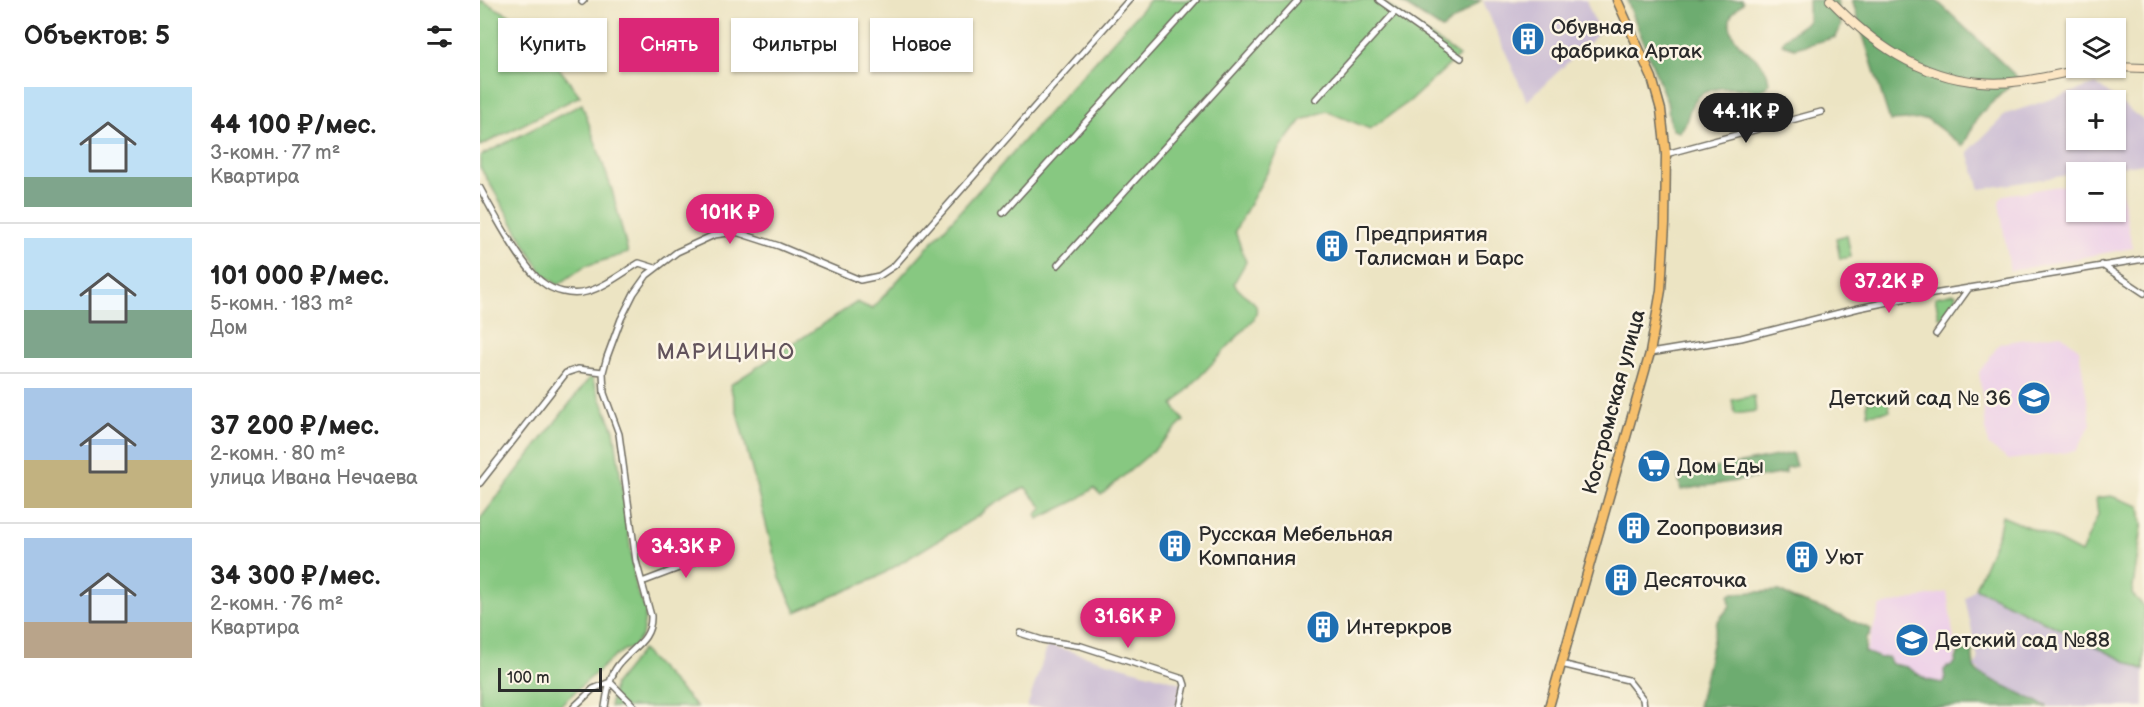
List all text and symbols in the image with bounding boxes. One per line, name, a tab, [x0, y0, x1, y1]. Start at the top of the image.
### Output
place label: Обувная фабрика Артак	[1551, 15, 1702, 64]
chip: Купить	[498, 18, 607, 72]
chip: Снять	[619, 18, 719, 72]
chip: Фильтры	[731, 18, 858, 72]
chip: Новое	[870, 18, 973, 72]
map controls	[2066, 18, 2126, 222]
button: layers	[2066, 18, 2126, 78]
icon: filters	[423, 20, 456, 53]
text: Объектов: 5	[24, 21, 170, 52]
building icon: Обувная фабрика Артак	[1510, 21, 1546, 57]
button: +	[2066, 90, 2126, 150]
pin: 44.1K ₽	[1691, 93, 1801, 144]
text: 44.1K ₽	[1712, 100, 1780, 124]
text: 44 100 ₽/мес.	[210, 110, 376, 141]
icon: home	[72, 111, 144, 183]
text: 3-комн. · 77 m²	[210, 141, 340, 165]
button: −	[2066, 162, 2126, 222]
text: Квартира	[210, 165, 300, 189]
pin: 101K ₽	[681, 194, 779, 245]
text: 101K ₽	[700, 201, 760, 225]
place label: Предприятия Талисман и Барс	[1355, 222, 1524, 271]
building icon: Предприятия Талисман и Барс	[1314, 228, 1350, 264]
text: 101 000 ₽/мес.	[210, 261, 389, 292]
icon: home	[72, 262, 144, 334]
pin: 37.2K ₽	[1834, 263, 1944, 314]
text: 37.2K ₽	[1854, 270, 1924, 294]
text: 5-комн. · 183 m²	[210, 292, 353, 316]
street label: Костромская улица	[1577, 306, 1651, 497]
text: Дом	[210, 316, 248, 340]
district label: МАРИЦИНО	[656, 339, 796, 366]
school or university icon: Детский сад № 36	[2016, 380, 2052, 416]
place label: Детский сад № 36	[1829, 386, 2011, 411]
text: 37 200 ₽/мес.	[210, 411, 379, 442]
icon: home	[72, 412, 144, 484]
text: 2-комн. · 80 m²	[210, 442, 345, 466]
supermarket icon: Дом Еды	[1636, 448, 1672, 484]
place label: Дом Еды	[1677, 454, 1764, 479]
text: улица Ивана Нечаева	[210, 466, 418, 490]
building icon: Zоопровизия	[1616, 510, 1652, 546]
place label: Zоопровизия	[1656, 516, 1783, 541]
place label: Русская Мебельная Компания	[1198, 522, 1393, 571]
pin: 34.3K ₽	[631, 528, 741, 579]
building icon: Русская Мебельная Компания	[1157, 528, 1193, 564]
text: 34.3K ₽	[651, 535, 721, 559]
building icon: Уют	[1784, 539, 1820, 575]
place label: Уют	[1825, 545, 1864, 570]
text: 34 300 ₽/мес.	[210, 561, 380, 592]
icon: home	[72, 562, 144, 634]
building icon: Десяточка	[1603, 562, 1639, 598]
place label: Десяточка	[1644, 568, 1748, 593]
text: 2-комн. · 76 m²	[210, 592, 343, 616]
pin: 31.6K ₽	[1073, 598, 1183, 649]
text: 31.6K ₽	[1094, 605, 1162, 629]
building icon: Интеркров	[1305, 609, 1341, 645]
place label: Интеркров	[1346, 615, 1452, 640]
text: Квартира	[210, 616, 300, 640]
school or university icon: Детский сад №88	[1894, 622, 1930, 658]
place label: Детский сад №88	[1935, 628, 2110, 653]
scale bar	[498, 665, 602, 692]
text: 100 m	[507, 669, 550, 688]

